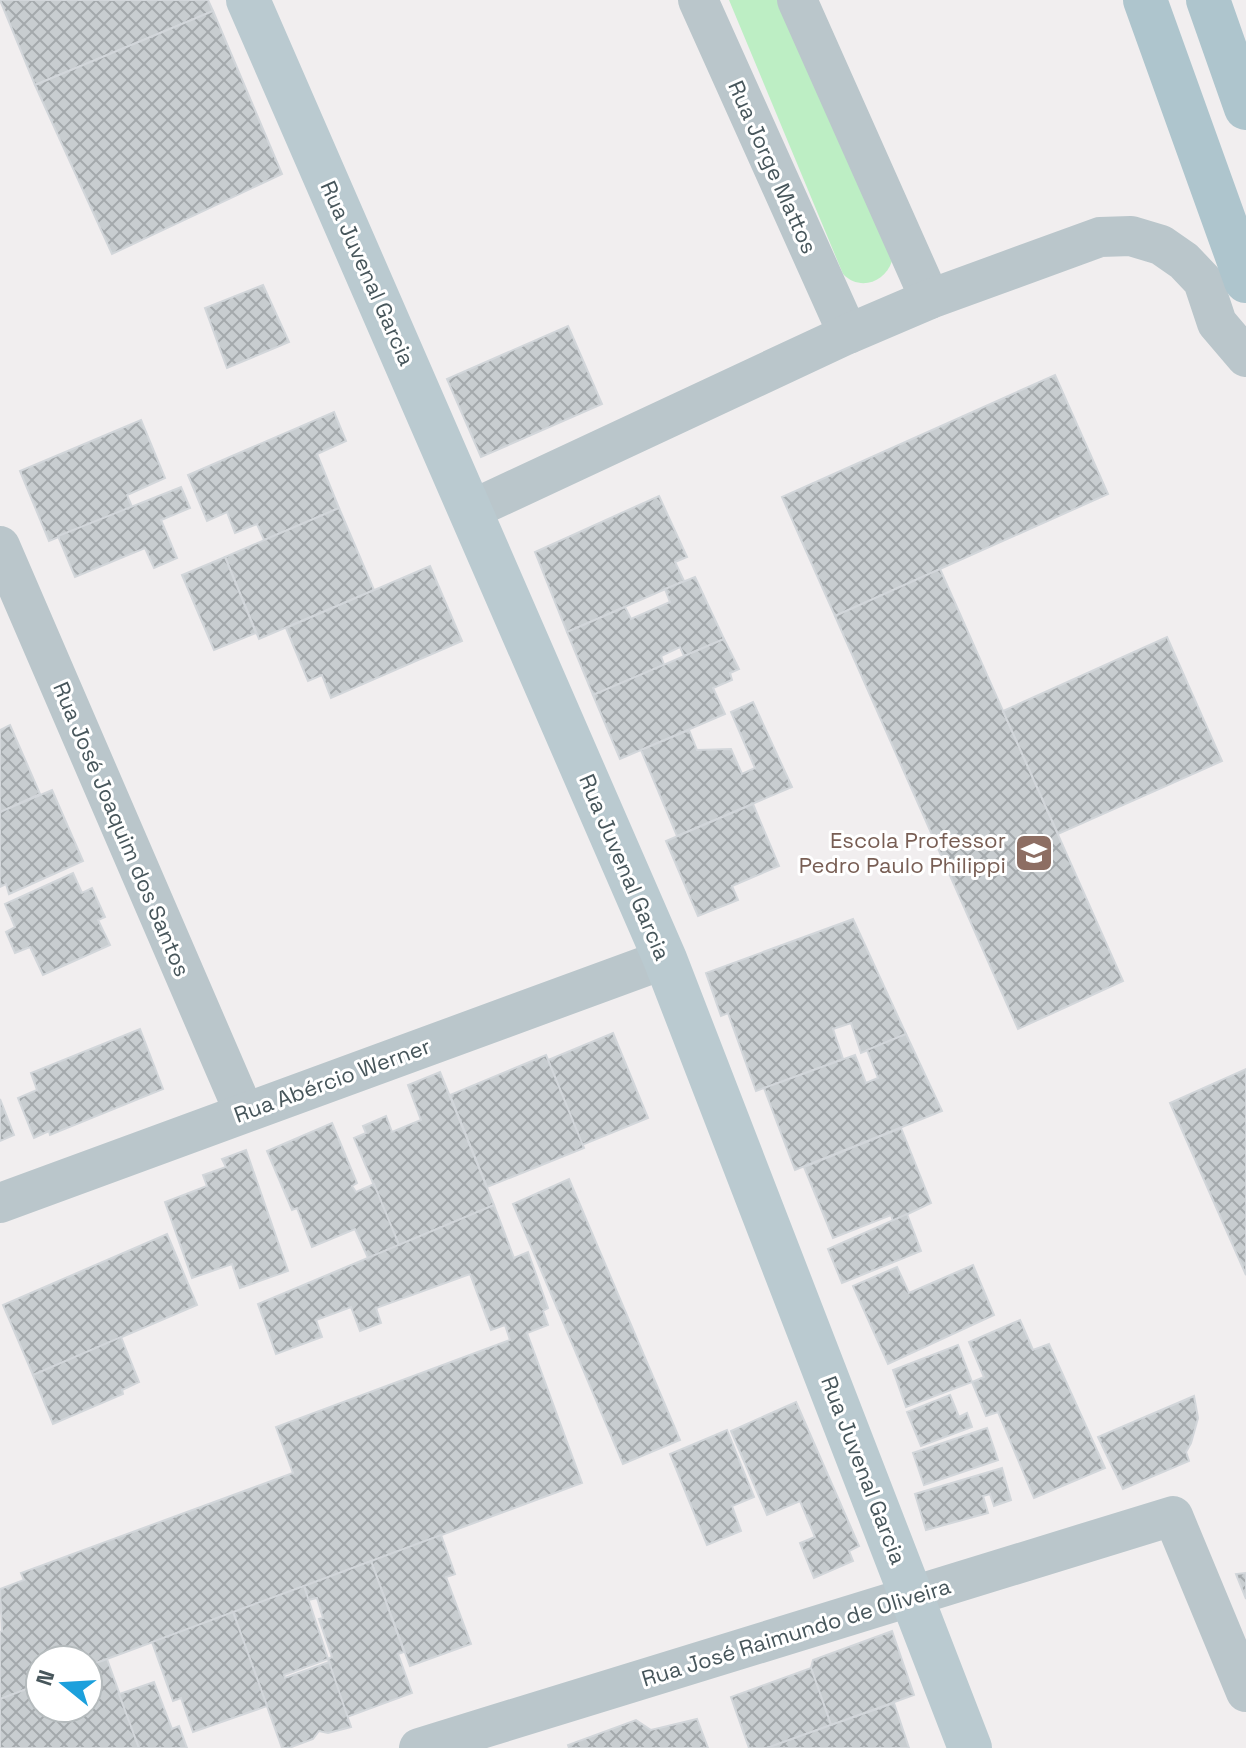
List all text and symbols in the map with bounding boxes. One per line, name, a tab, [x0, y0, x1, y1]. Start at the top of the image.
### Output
street label: Rua Jorge Mattos	[722, 76, 824, 258]
street label: Rua Juvenal Garcia	[315, 176, 422, 370]
street label: Rua José Joaquim dos Santos	[47, 678, 197, 980]
street label: Rua Juvenal Garcia	[573, 770, 677, 965]
place label: Escola Professor Pedro Paulo Philippi	[799, 826, 1006, 879]
school or university icon: Escola Professor Pedro Paulo Philippi	[1013, 832, 1055, 874]
street label: Rua Abércio Werner	[230, 1031, 434, 1129]
street label: Rua Juvenal Garcia	[815, 1372, 913, 1568]
street label: Rua José Raimundo de Oliveira	[638, 1571, 954, 1692]
north arrow	[24, 1644, 104, 1724]
text: N	[29, 1666, 61, 1689]

